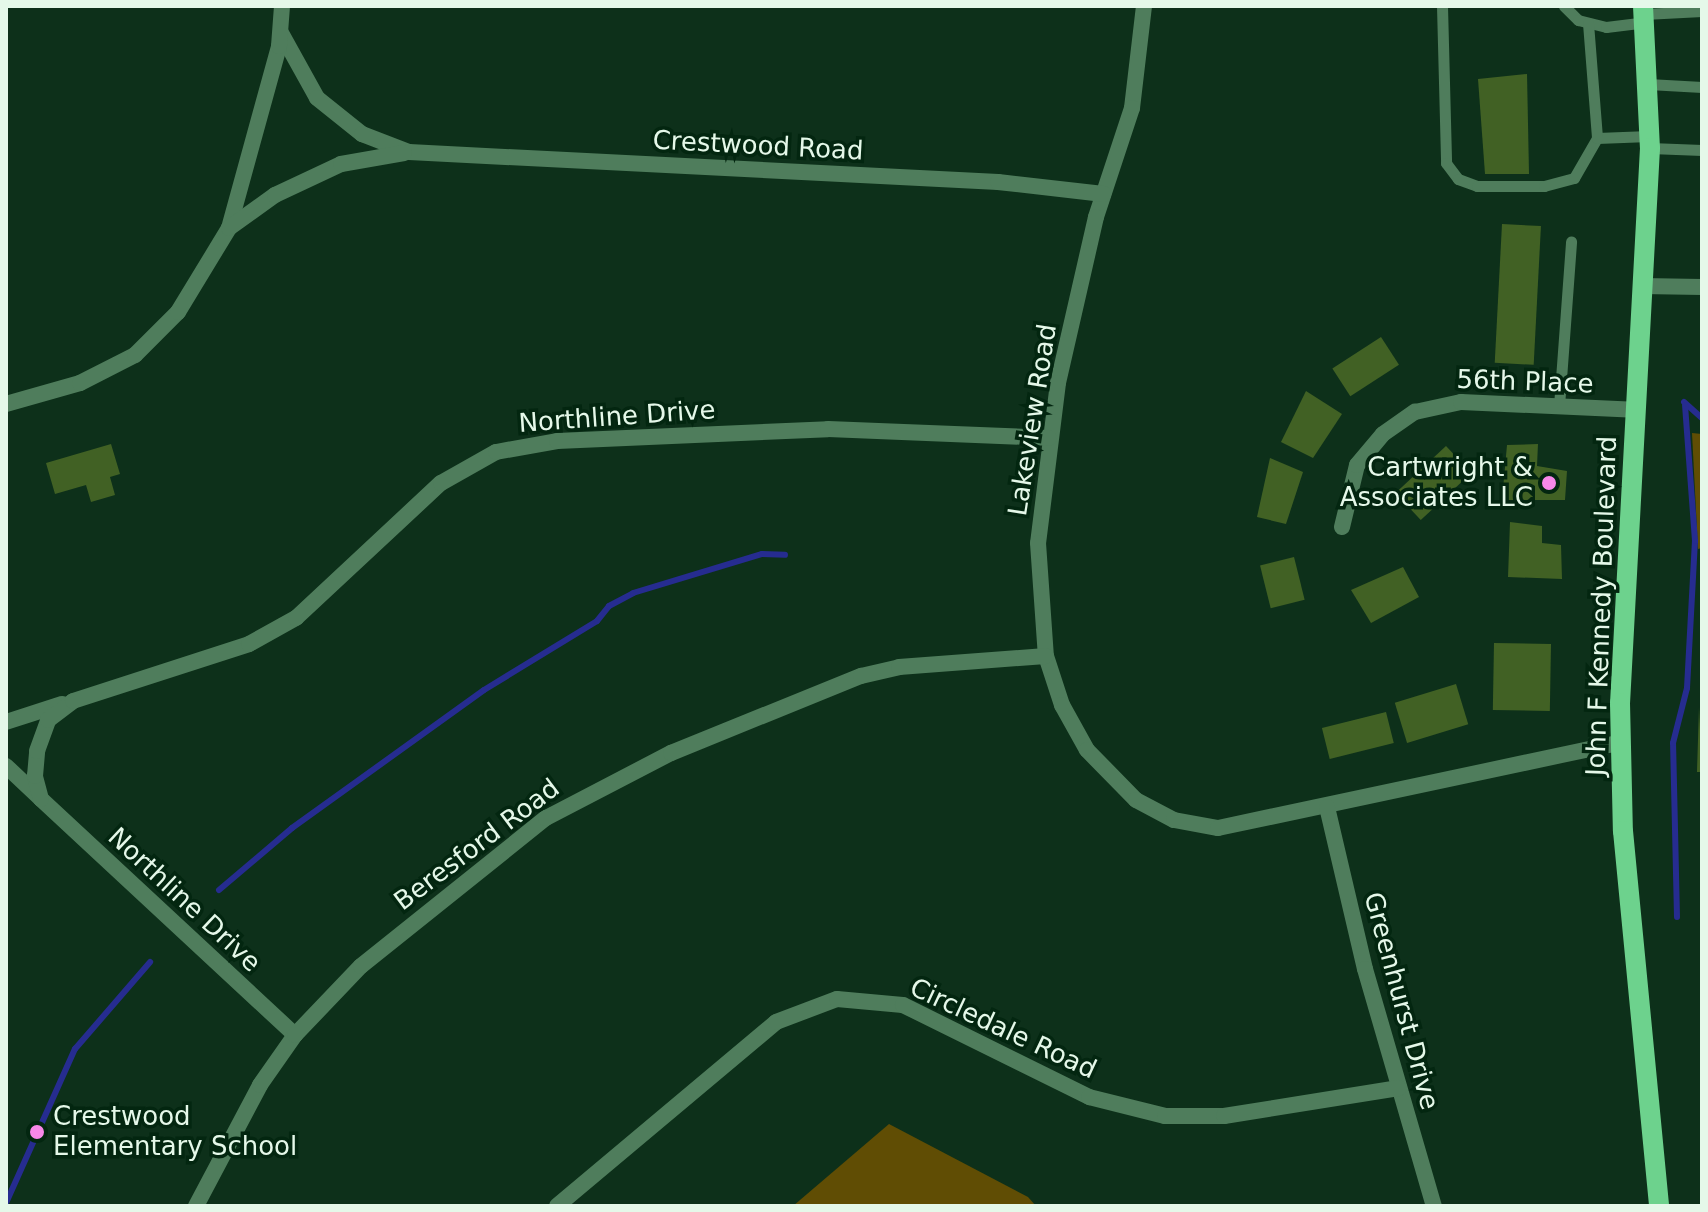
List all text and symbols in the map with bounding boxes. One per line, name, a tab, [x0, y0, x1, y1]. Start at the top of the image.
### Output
street label: Crestwood Road	[652, 125, 864, 167]
street label: Lakeview Road	[1002, 322, 1064, 518]
street label: 56th Place	[1456, 364, 1594, 400]
street label: Northline Drive	[518, 395, 716, 439]
street label: John F Kennedy Boulevard	[1580, 435, 1624, 777]
place label: Cartwright & Associates LLC	[1340, 452, 1533, 514]
marker: Cartwright & Associates LLC	[1540, 474, 1558, 492]
street label: Beresford Road	[388, 773, 566, 917]
street label: Northline Drive	[101, 821, 267, 979]
street label: Greenhurst Drive	[1357, 889, 1445, 1113]
street label: Circledale Road	[905, 972, 1101, 1086]
place label: Crestwood Elementary School	[53, 1101, 297, 1162]
marker: Crestwood Elementary School	[28, 1123, 46, 1141]

